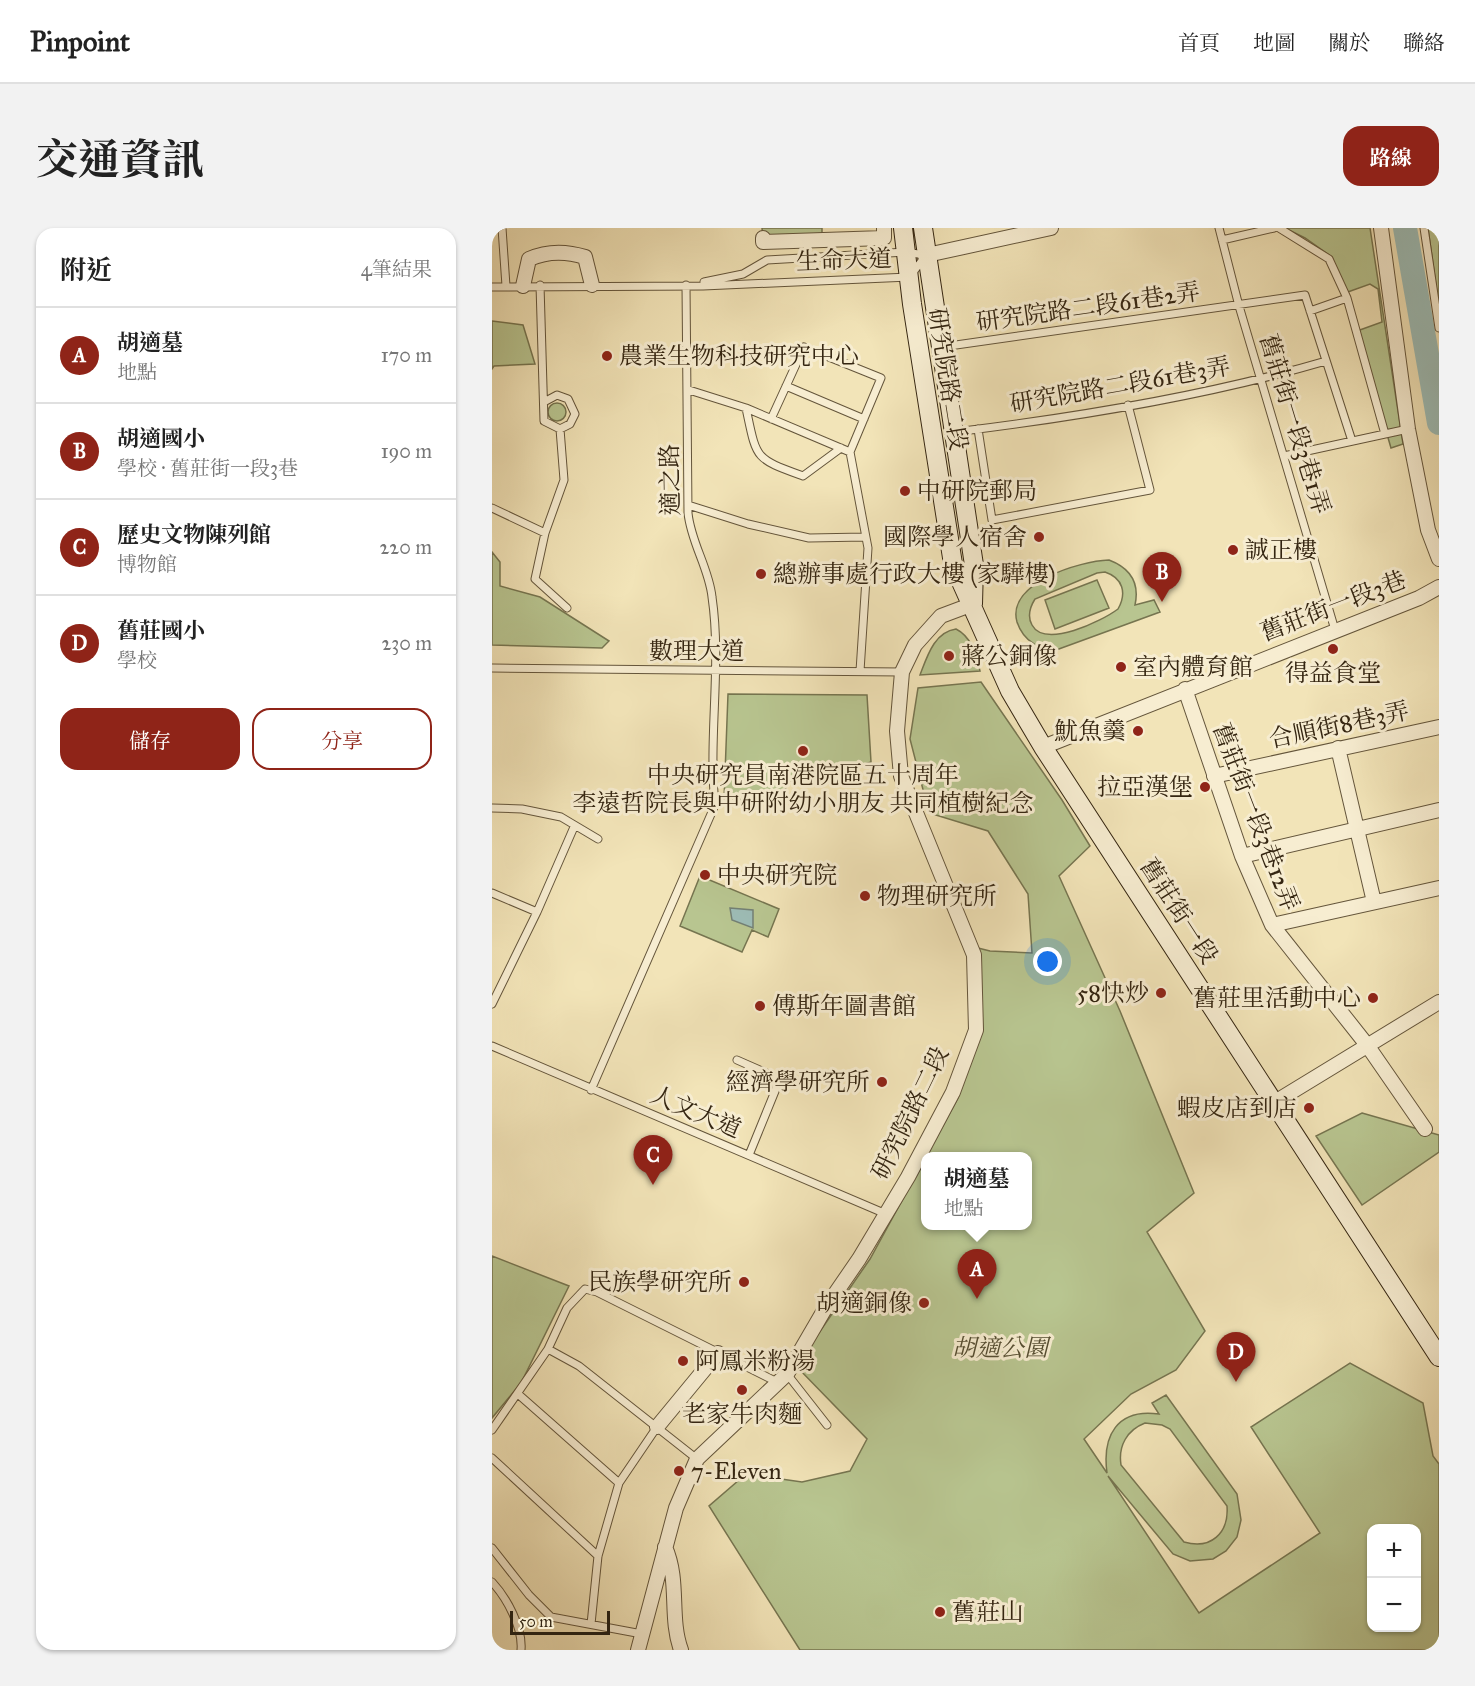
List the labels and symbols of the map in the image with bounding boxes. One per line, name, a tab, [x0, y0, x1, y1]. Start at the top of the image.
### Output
street label: 生命大道	[796, 243, 892, 277]
street label: 研究院路二段61巷2弄	[974, 276, 1202, 338]
street label: 研究院路二段	[922, 306, 974, 452]
street label: 舊莊街一段3巷1弄	[1253, 330, 1337, 518]
place label: 農業生物科技研究中心	[619, 341, 859, 371]
marker: 農業生物科技研究中心	[600, 349, 614, 363]
street label: 研究院路二段61巷3弄	[1007, 351, 1233, 419]
street label: 適之路	[654, 444, 686, 516]
place label: 中研院郵局	[917, 476, 1037, 506]
marker: 中研院郵局	[898, 484, 912, 498]
place label: 國際學人宿舍	[883, 522, 1027, 552]
marker: 國際學人宿舍	[1032, 530, 1046, 544]
place label: 誠正樓	[1245, 535, 1317, 565]
marker: 誠正樓	[1226, 543, 1240, 557]
pin: B	[1142, 552, 1182, 602]
place label: 總辦事處行政大樓 (家驊樓)	[773, 559, 1056, 589]
street label: 舊莊街一段3巷	[1256, 564, 1410, 648]
marker: 總辦事處行政大樓 (家驊樓)	[754, 567, 768, 581]
street label: 數理大道	[649, 636, 745, 666]
place label: 蔣公銅像	[961, 641, 1057, 671]
marker: 得益食堂	[1326, 642, 1340, 656]
marker: 蔣公銅像	[942, 649, 956, 663]
place label: 室內體育館	[1133, 652, 1253, 682]
place label: 得益食堂	[1285, 658, 1381, 688]
marker: 室內體育館	[1114, 660, 1128, 674]
street label: 合順街8巷3弄	[1266, 696, 1412, 754]
place label: 魷魚羹	[1054, 716, 1126, 746]
street label: 舊莊街一段3巷12弄	[1206, 719, 1306, 915]
marker: 魷魚羹	[1131, 724, 1145, 738]
marker: 中央研究員南港院區五十周年 李遠哲院長與中研附幼小朋友 共同植樹紀念	[796, 744, 810, 758]
place label: 中央研究員南港院區五十周年 李遠哲院長與中研附幼小朋友 共同植樹紀念	[572, 760, 1034, 818]
place label: 拉亞漢堡	[1097, 772, 1193, 802]
marker: 拉亞漢堡	[1198, 780, 1212, 794]
street label: 舊莊街一段	[1134, 853, 1224, 969]
place label: 中央研究院	[717, 860, 837, 890]
marker: 中央研究院	[698, 868, 712, 882]
place label: 物理研究所	[877, 881, 997, 911]
marker: 物理研究所	[858, 889, 872, 903]
your location	[1033, 947, 1062, 976]
place label: 58快炒	[1077, 978, 1149, 1008]
place label: 舊莊里活動中心	[1193, 983, 1361, 1013]
marker: 58快炒	[1154, 986, 1168, 1000]
place label: 傅斯年圖書館	[772, 991, 916, 1021]
marker: 舊莊里活動中心	[1366, 991, 1380, 1005]
marker: 傅斯年圖書館	[753, 999, 767, 1013]
street label: 研究院路二段	[865, 1042, 955, 1184]
place label: 經濟學研究所	[726, 1067, 870, 1097]
marker: 經濟學研究所	[875, 1075, 889, 1089]
street label: 人文大道	[646, 1079, 746, 1145]
place label: 蝦皮店到店	[1177, 1093, 1297, 1123]
marker: 蝦皮店到店	[1302, 1101, 1316, 1115]
pin: C	[634, 1136, 672, 1185]
pin: A	[958, 1250, 996, 1299]
place label: 民族學研究所	[588, 1267, 732, 1297]
marker: 民族學研究所	[737, 1275, 751, 1289]
place label: 胡適銅像	[816, 1288, 912, 1318]
marker: 胡適銅像	[917, 1296, 931, 1310]
pin: D	[1216, 1332, 1256, 1382]
park label: 胡適公園	[952, 1333, 1052, 1363]
place label: 阿鳳米粉湯	[695, 1346, 815, 1376]
marker: 阿鳳米粉湯	[676, 1354, 690, 1368]
marker: 老家牛肉麵	[735, 1383, 749, 1397]
place label: 老家牛肉麵	[682, 1399, 802, 1429]
place label: 7-Eleven	[691, 1456, 781, 1486]
marker: 7-Eleven	[672, 1464, 686, 1478]
place label: 舊莊山	[952, 1597, 1024, 1627]
marker: 舊莊山	[933, 1605, 947, 1619]
scale bar	[510, 1608, 610, 1636]

